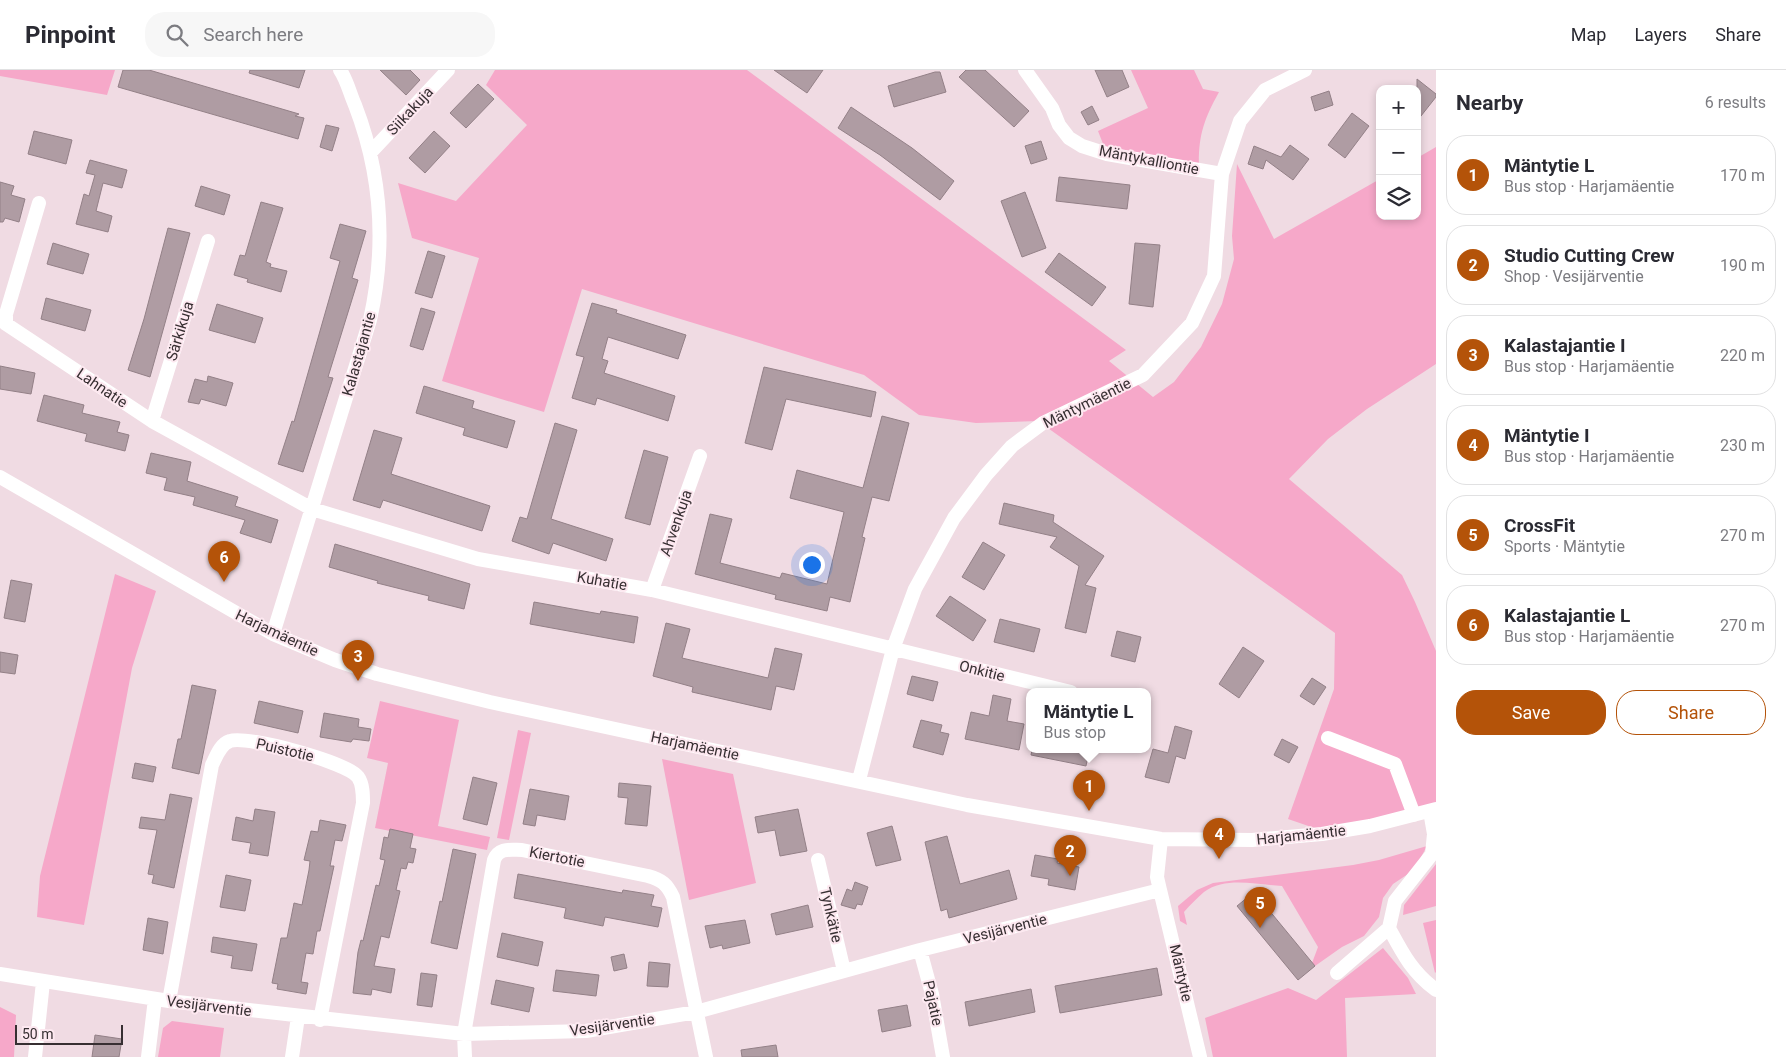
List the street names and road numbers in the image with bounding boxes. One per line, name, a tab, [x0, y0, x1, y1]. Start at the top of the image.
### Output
street label: Siikakuja	[383, 83, 437, 139]
street label: Mäntykalliontie	[1097, 141, 1201, 179]
street label: Särkikuja	[162, 299, 198, 363]
street label: Kalastajantie	[338, 310, 380, 398]
street label: Lahnatie	[73, 364, 131, 412]
street label: Mäntymäentie	[1040, 374, 1134, 432]
street label: Ahvenkuja	[656, 487, 696, 559]
street label: Kuhatie	[576, 568, 628, 594]
street label: Harjamäentie	[233, 606, 322, 660]
street label: Onkitie	[957, 657, 1007, 685]
street label: Harjamäentie	[649, 728, 741, 764]
street label: Puistotie	[254, 735, 316, 765]
street label: Harjamäentie	[1255, 821, 1347, 849]
street label: Kiertotie	[528, 843, 586, 871]
street label: Tynkätie	[816, 886, 846, 944]
street label: Vesijärventie	[961, 910, 1049, 948]
street label: Mäntytie	[1166, 943, 1196, 1003]
street label: Pajatie	[919, 979, 947, 1027]
street label: Vesijärventie	[165, 992, 253, 1020]
street label: Vesijärventie	[568, 1010, 656, 1040]

